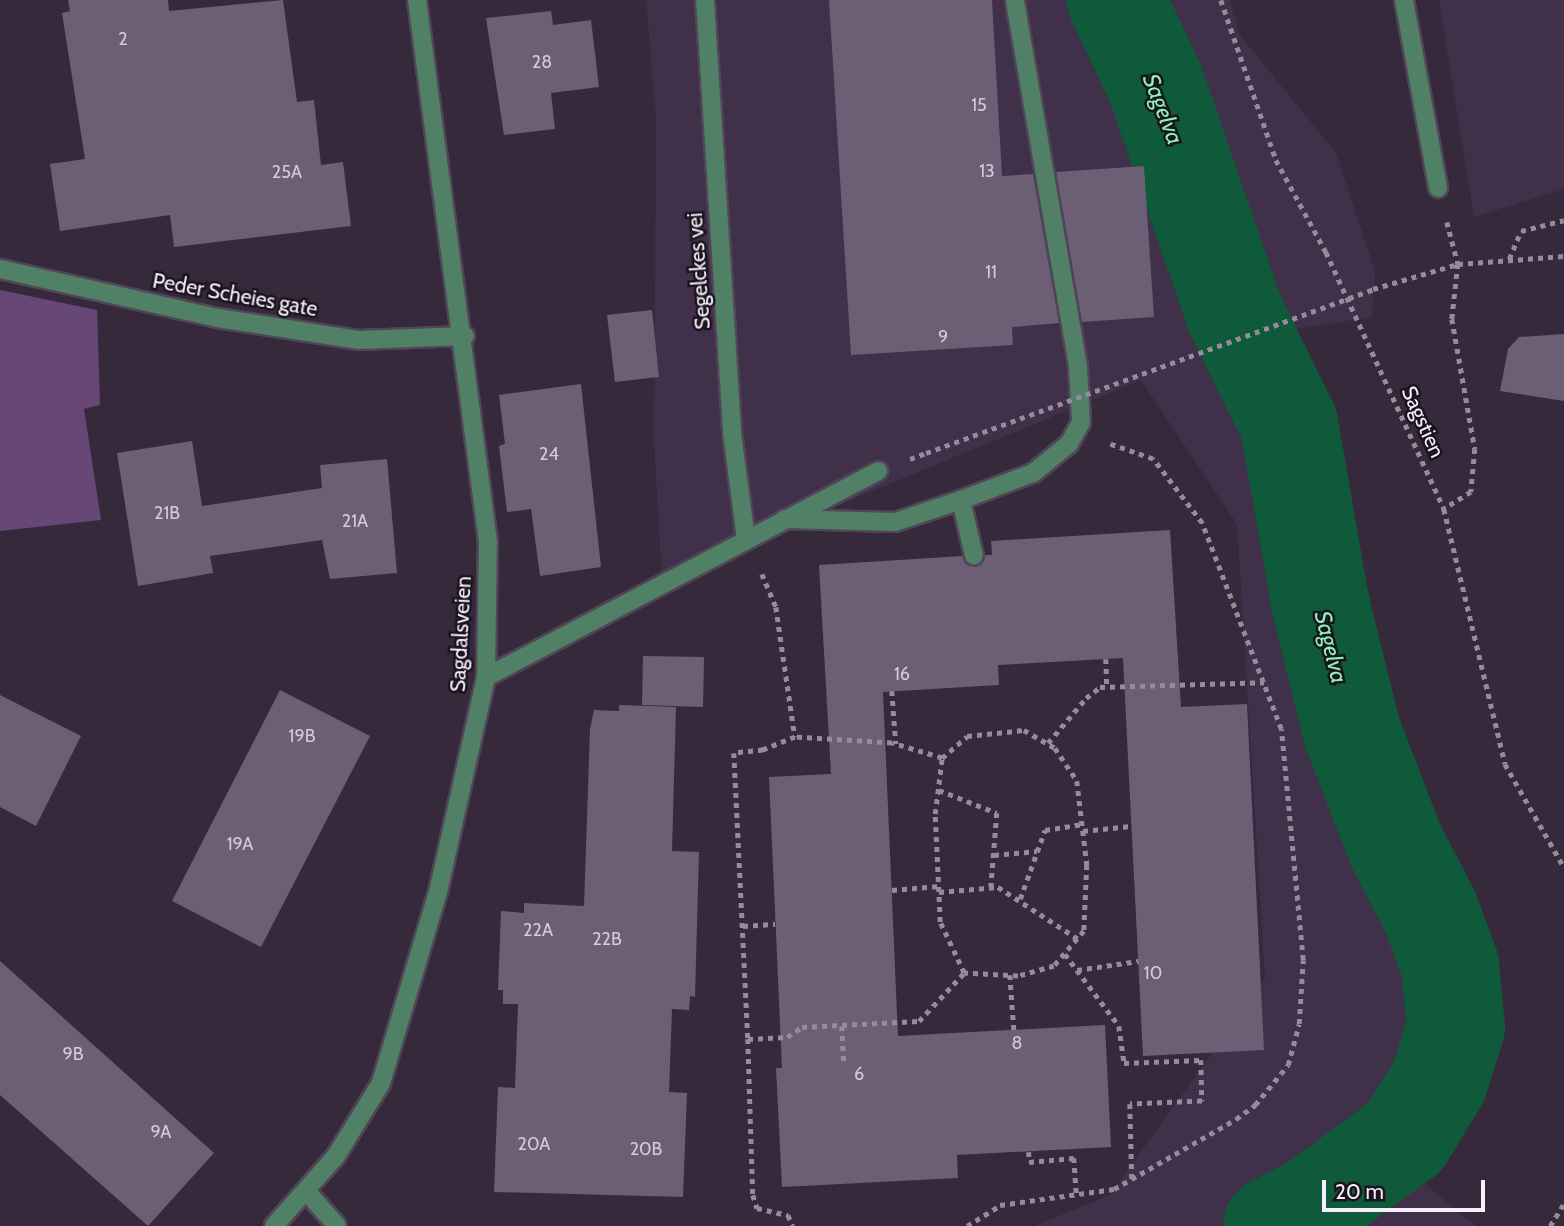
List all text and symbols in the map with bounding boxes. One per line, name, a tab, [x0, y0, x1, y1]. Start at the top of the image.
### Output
house number: 2	[118, 28, 128, 50]
house number: 28	[532, 51, 552, 73]
water label: Sagelva	[1137, 70, 1189, 148]
house number: 15	[971, 94, 987, 116]
house number: 13	[979, 160, 995, 182]
house number: 25A	[272, 161, 302, 183]
street label: Segelckes vei	[682, 212, 716, 330]
house number: 11	[985, 261, 997, 283]
street label: Peder Scheies gate	[151, 268, 319, 322]
house number: 9	[938, 326, 948, 348]
street label: Sagstien	[1396, 382, 1450, 462]
house number: 24	[539, 443, 559, 465]
house number: 21B	[154, 502, 180, 524]
house number: 21A	[342, 510, 368, 532]
street label: Sagdalsveien	[445, 575, 477, 693]
water label: Sagelva	[1309, 608, 1353, 686]
house number: 16	[894, 663, 910, 685]
house number: 19B	[289, 725, 315, 747]
house number: 19A	[227, 833, 253, 855]
house number: 22A	[523, 919, 553, 941]
house number: 22B	[592, 928, 622, 950]
house number: 10	[1144, 962, 1162, 984]
house number: 8	[1012, 1032, 1022, 1054]
house number: 9B	[63, 1043, 83, 1065]
house number: 6	[854, 1063, 864, 1085]
house number: 9A	[151, 1121, 171, 1143]
house number: 20A	[518, 1133, 550, 1155]
house number: 20B	[630, 1138, 662, 1160]
scale bar	[1326, 1166, 1489, 1210]
text: 20 m	[1335, 1179, 1384, 1204]

